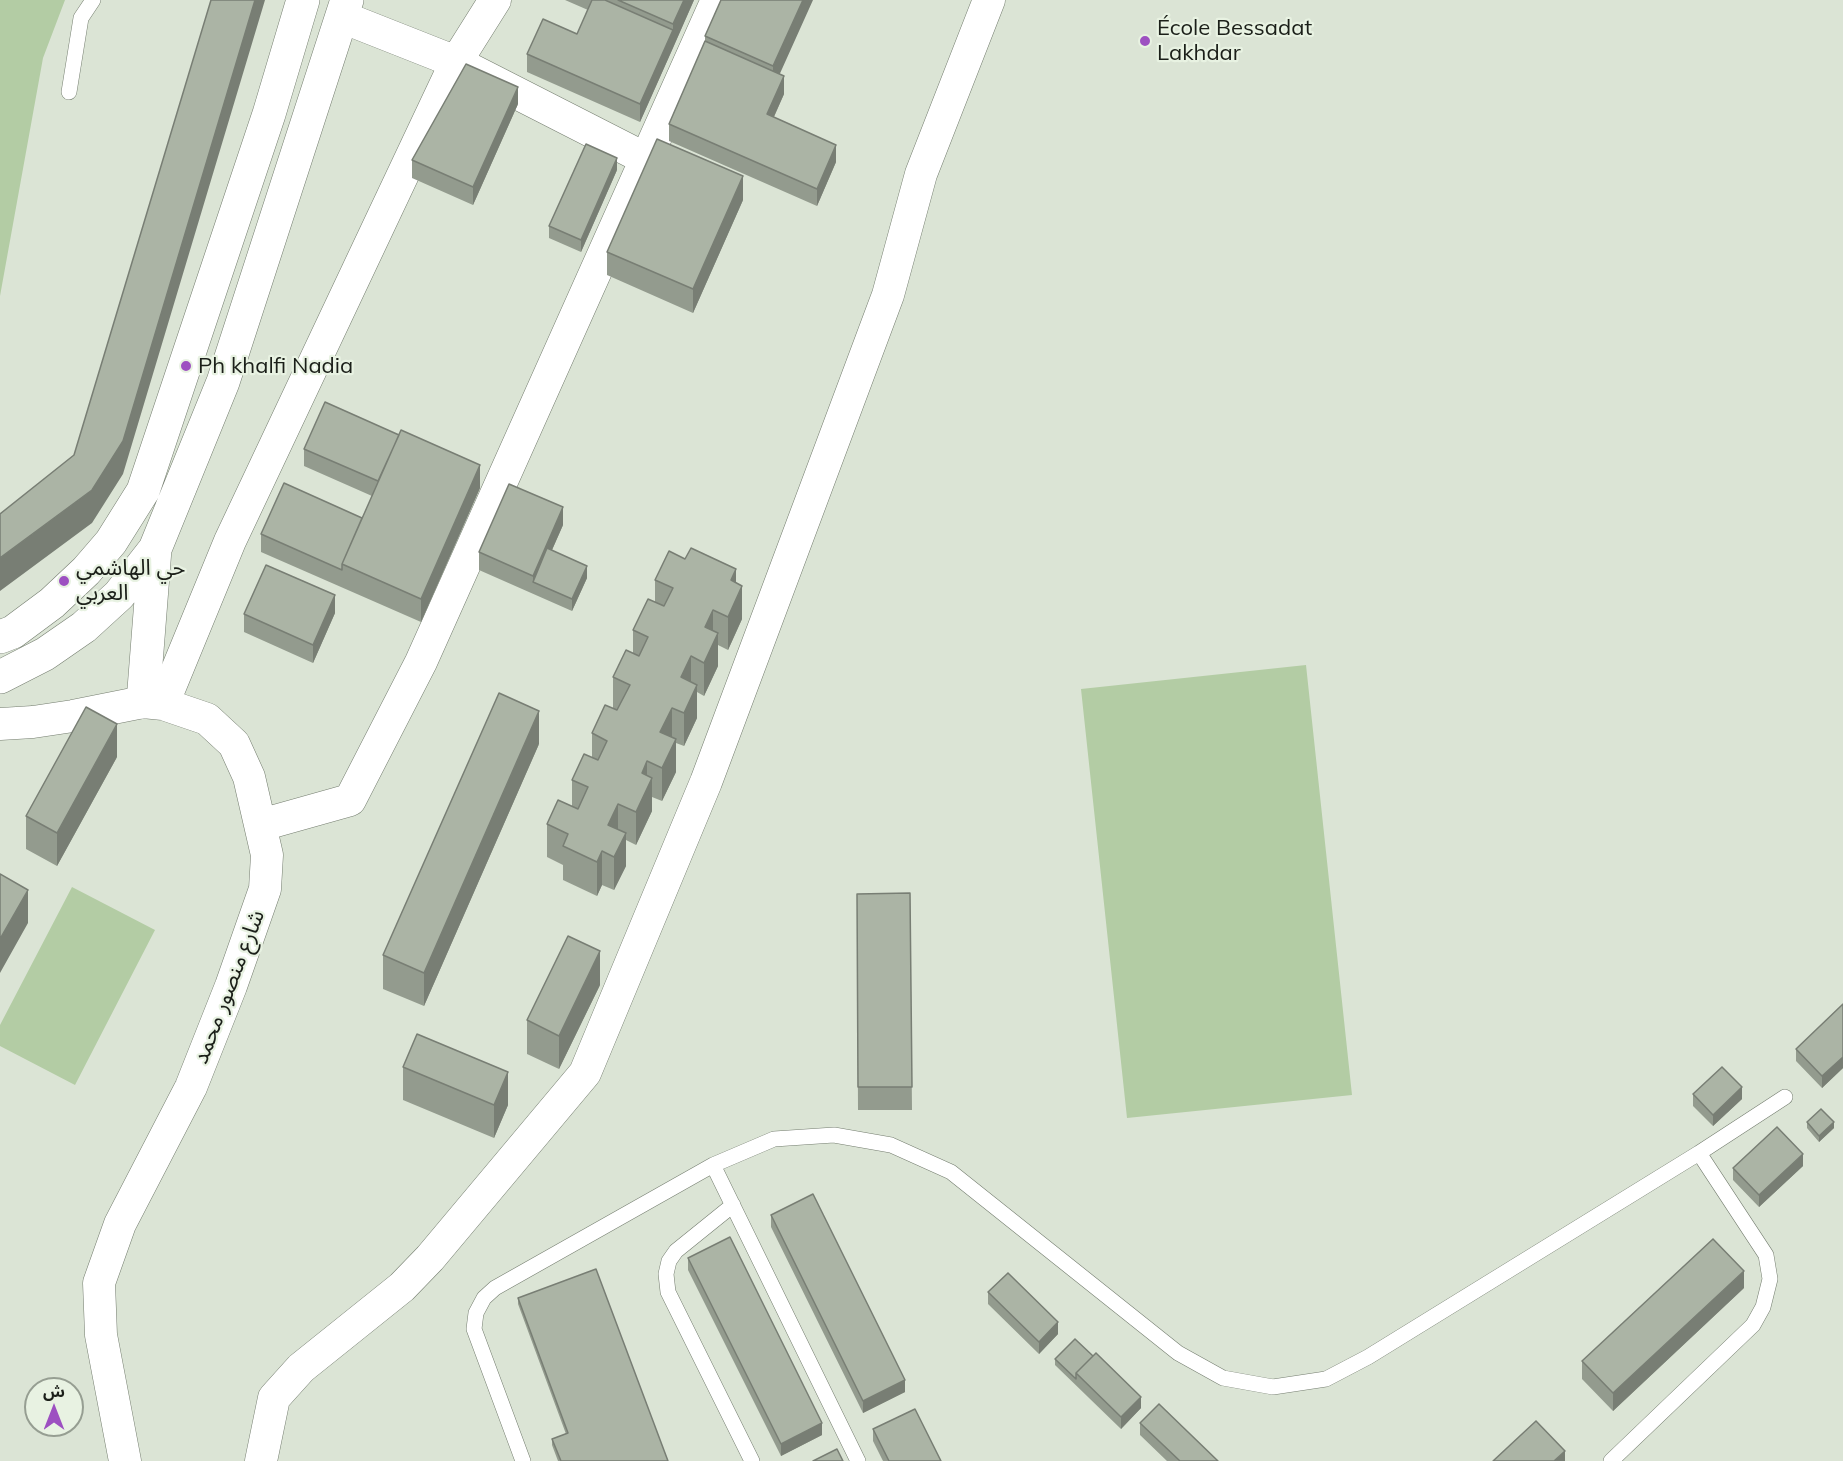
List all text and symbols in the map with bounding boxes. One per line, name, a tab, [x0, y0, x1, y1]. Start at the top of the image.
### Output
place label: École Bessadat Lakhdar	[1157, 15, 1312, 66]
marker: École Bessadat Lakhdar	[1138, 34, 1152, 48]
place label: Ph khalfi Nadia	[198, 353, 353, 379]
marker: Ph khalfi Nadia	[179, 359, 193, 373]
place label: حي الهاشمي العربي	[76, 555, 186, 606]
marker: حي الهاشمي العربي	[57, 574, 71, 588]
street label: شارع منصور محمد	[188, 906, 270, 1068]
north arrow	[24, 1377, 84, 1437]
text: ش	[43, 1381, 65, 1401]

